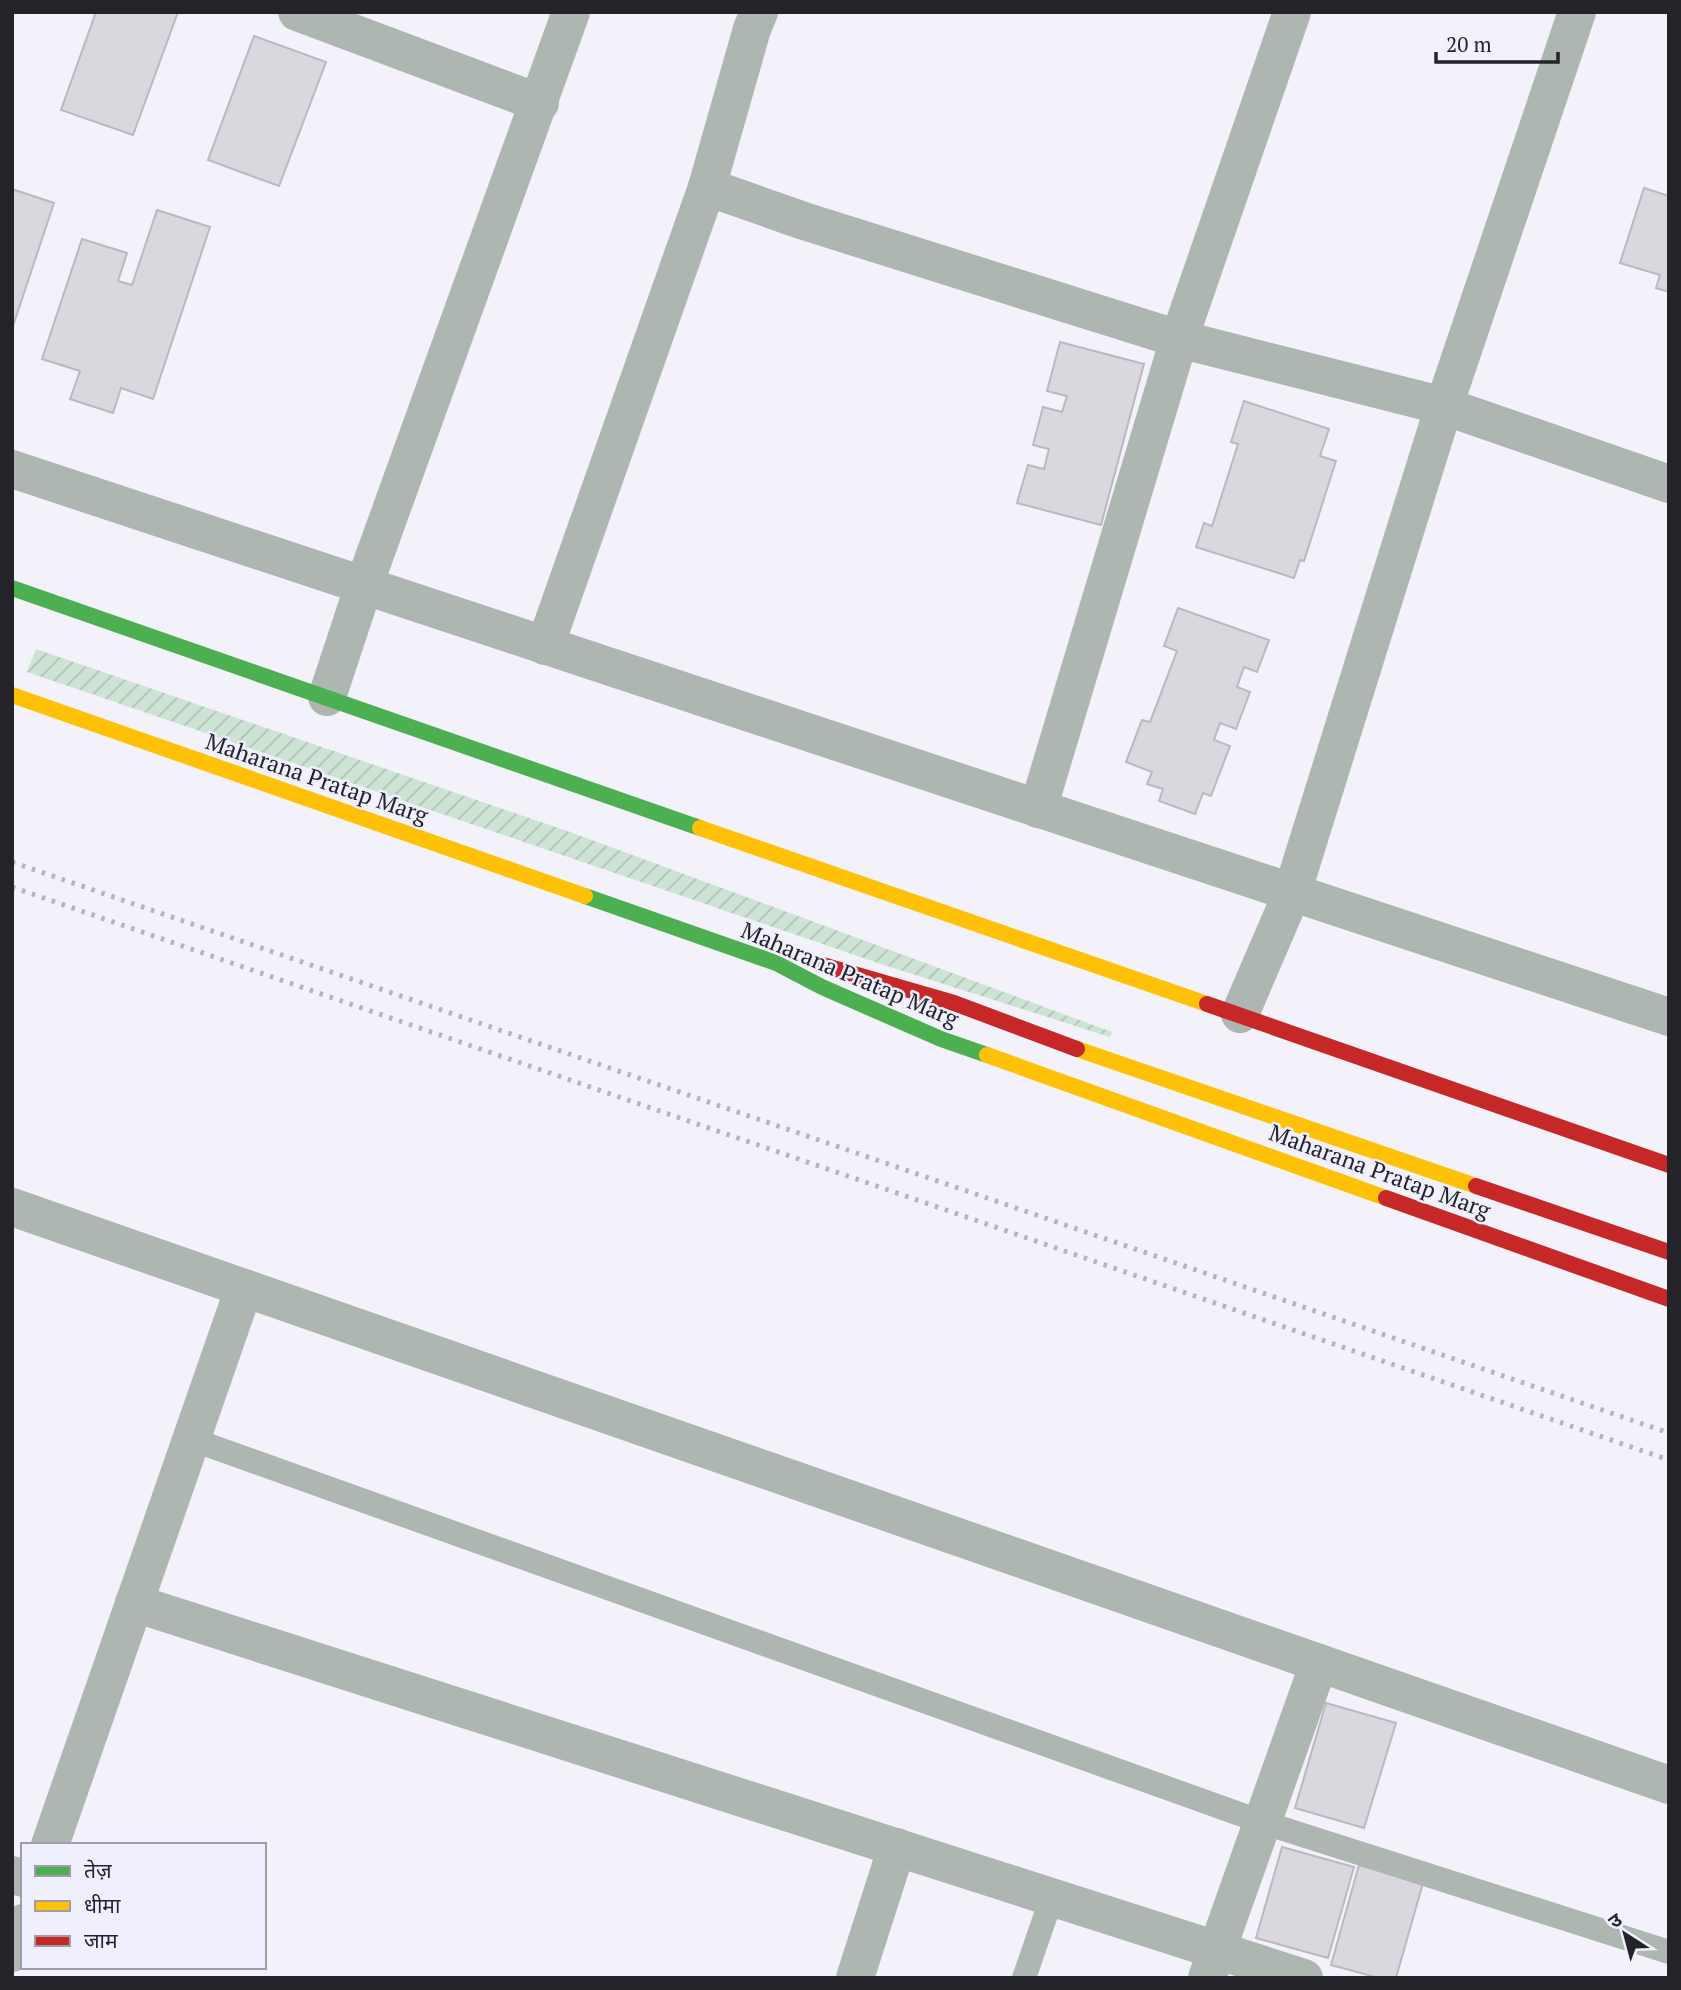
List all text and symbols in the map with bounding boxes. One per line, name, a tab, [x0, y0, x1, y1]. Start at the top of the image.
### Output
scale bar	[1436, 21, 1558, 65]
text: 20 m	[1446, 30, 1492, 58]
street label: Maharana Pratap Marg	[202, 725, 433, 831]
street label: Maharana Pratap Marg	[737, 914, 964, 1034]
street label: Maharana Pratap Marg	[1265, 1117, 1496, 1226]
legend	[21, 1843, 266, 1969]
text: तेज़	[84, 1856, 112, 1884]
text: धीमा	[84, 1891, 121, 1919]
north arrow	[1590, 1899, 1660, 1969]
text: उ	[1603, 1906, 1627, 1933]
text: जाम	[84, 1926, 118, 1954]

